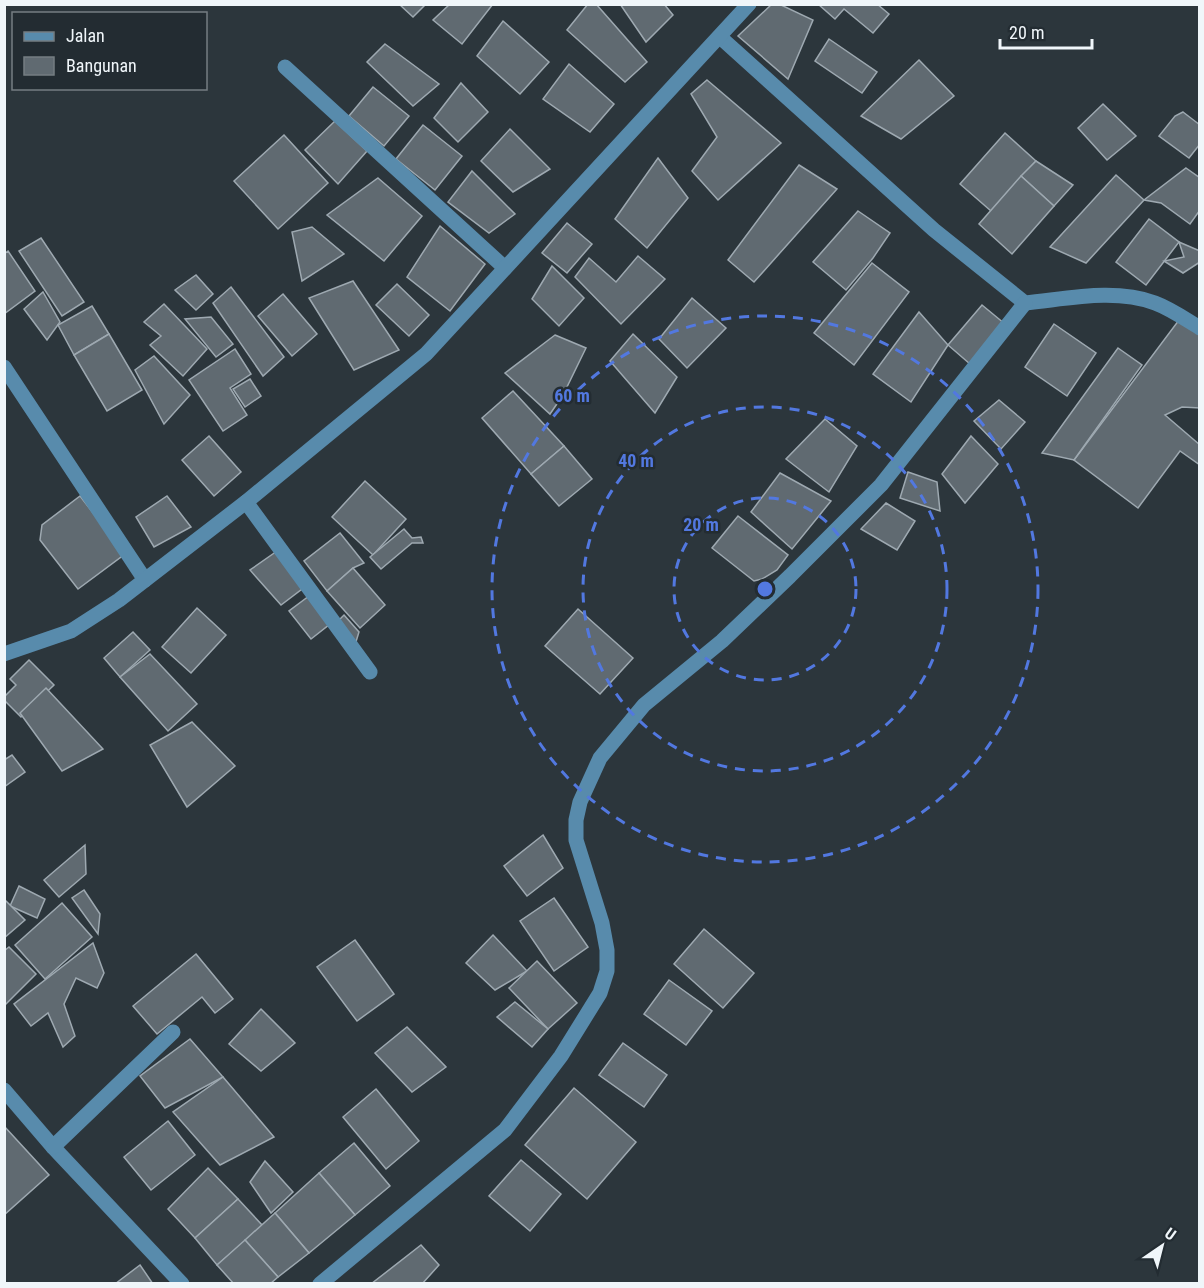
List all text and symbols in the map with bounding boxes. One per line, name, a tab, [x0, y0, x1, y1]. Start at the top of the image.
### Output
legend	[12, 12, 207, 90]
scale bar	[1000, 12, 1092, 50]
text: 20 m	[1009, 22, 1044, 43]
text: Jalan	[66, 25, 105, 46]
text: Bangunan	[66, 55, 137, 76]
text: 60 m	[554, 385, 590, 406]
text: 40 m	[618, 450, 654, 471]
text: 20 m	[683, 514, 719, 535]
centre of rings	[755, 579, 775, 599]
north arrow	[1132, 1216, 1192, 1276]
text: U	[1161, 1224, 1180, 1245]

